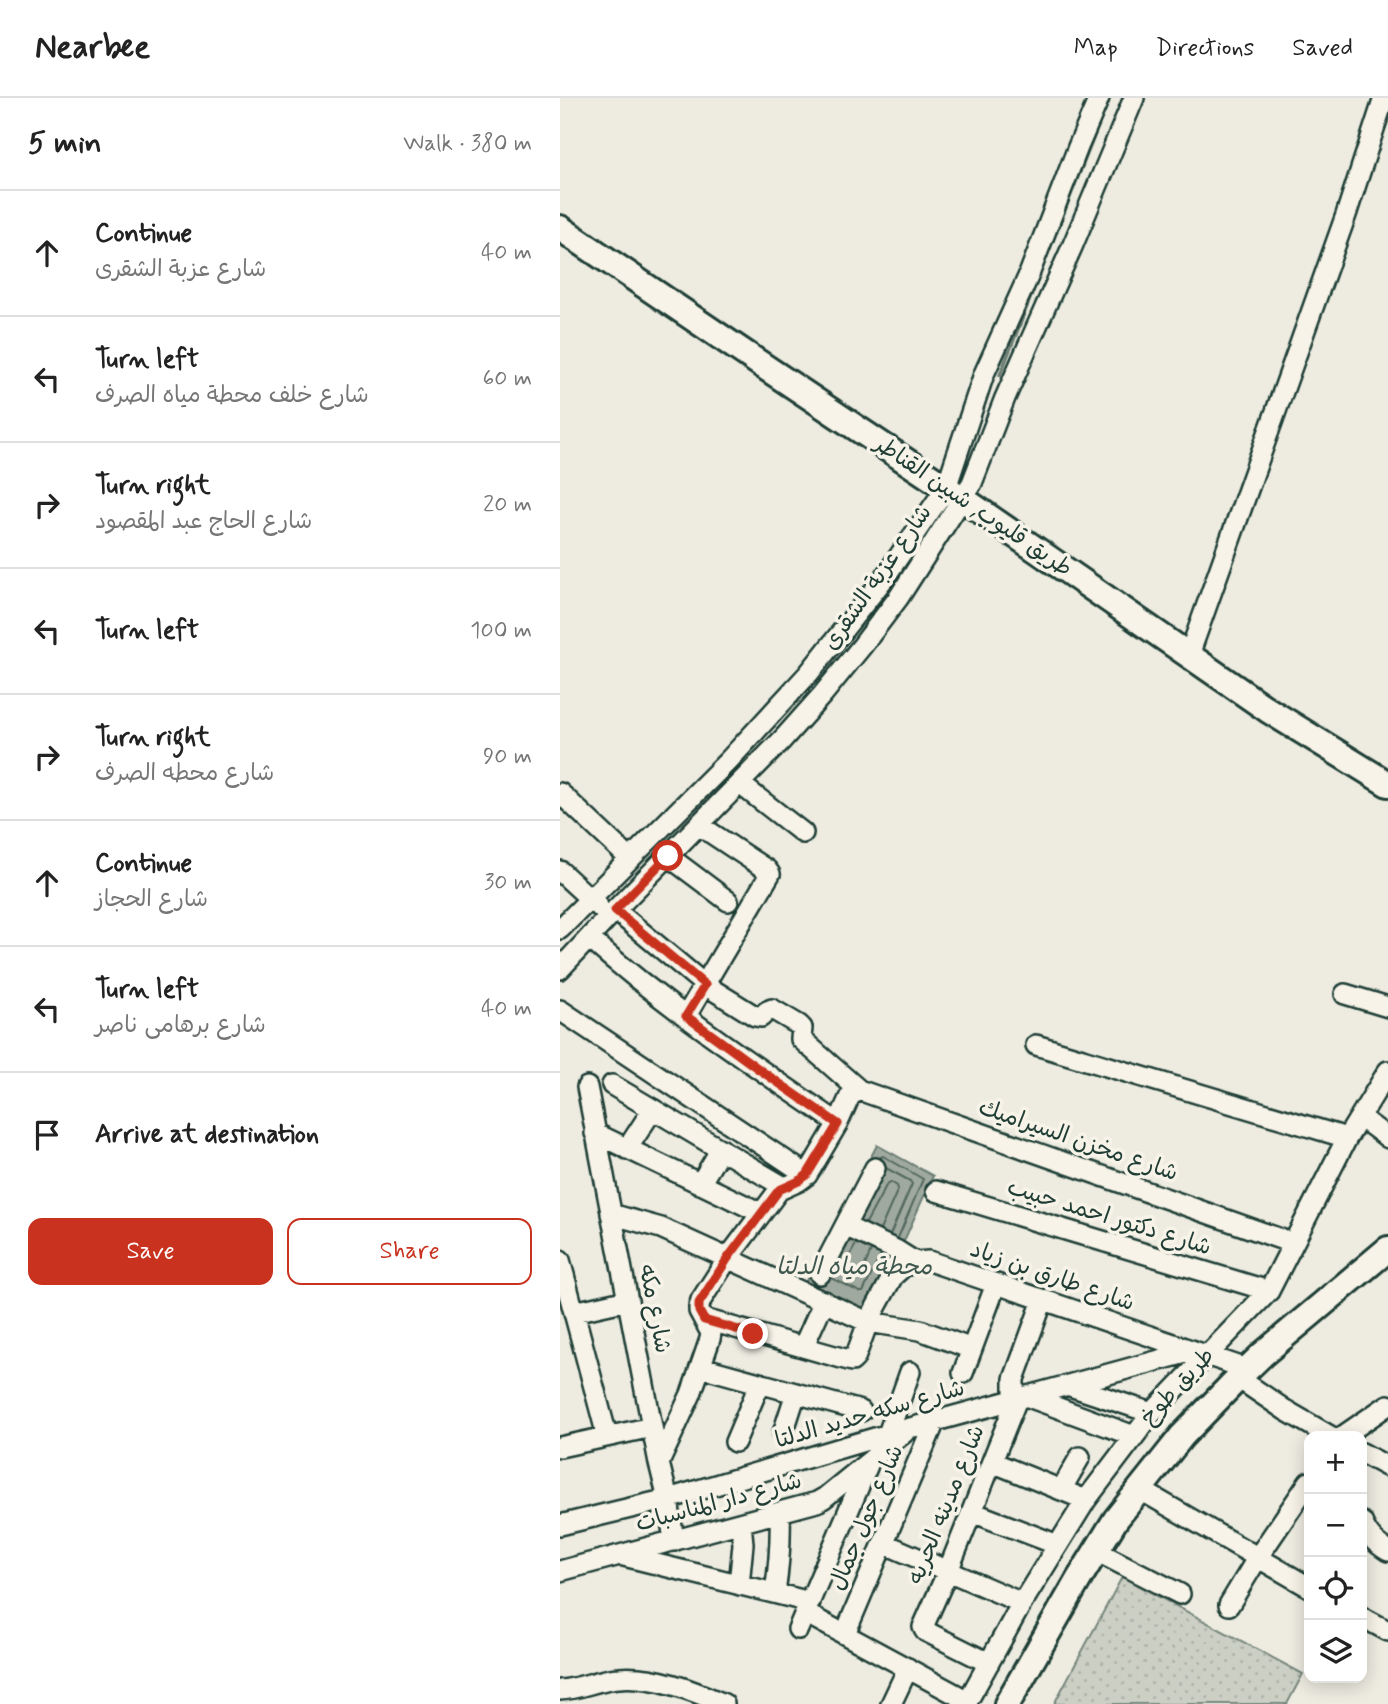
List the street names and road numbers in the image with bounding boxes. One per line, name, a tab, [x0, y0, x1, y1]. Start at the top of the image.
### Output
street label: طريق قليوب, شبين القناطر	[867, 429, 1078, 584]
street label: شارع عزبة الشقرى	[817, 499, 939, 657]
street label: شارع مخزن السيراميك	[974, 1093, 1182, 1189]
street label: شارع دكتور احمد حبيب	[1003, 1173, 1215, 1263]
street label: شارع طارق بن زياد	[966, 1235, 1138, 1319]
street label: شارع مكه	[631, 1262, 677, 1356]
street label: طريق طوخ	[1134, 1342, 1222, 1432]
street label: شارع سكه حديد الدلتا	[772, 1374, 968, 1456]
street label: شارع مدينه الحريه	[901, 1421, 993, 1589]
street label: شارع جول جمال	[823, 1441, 911, 1595]
street label: شارع دار المناسبات	[633, 1466, 805, 1540]

